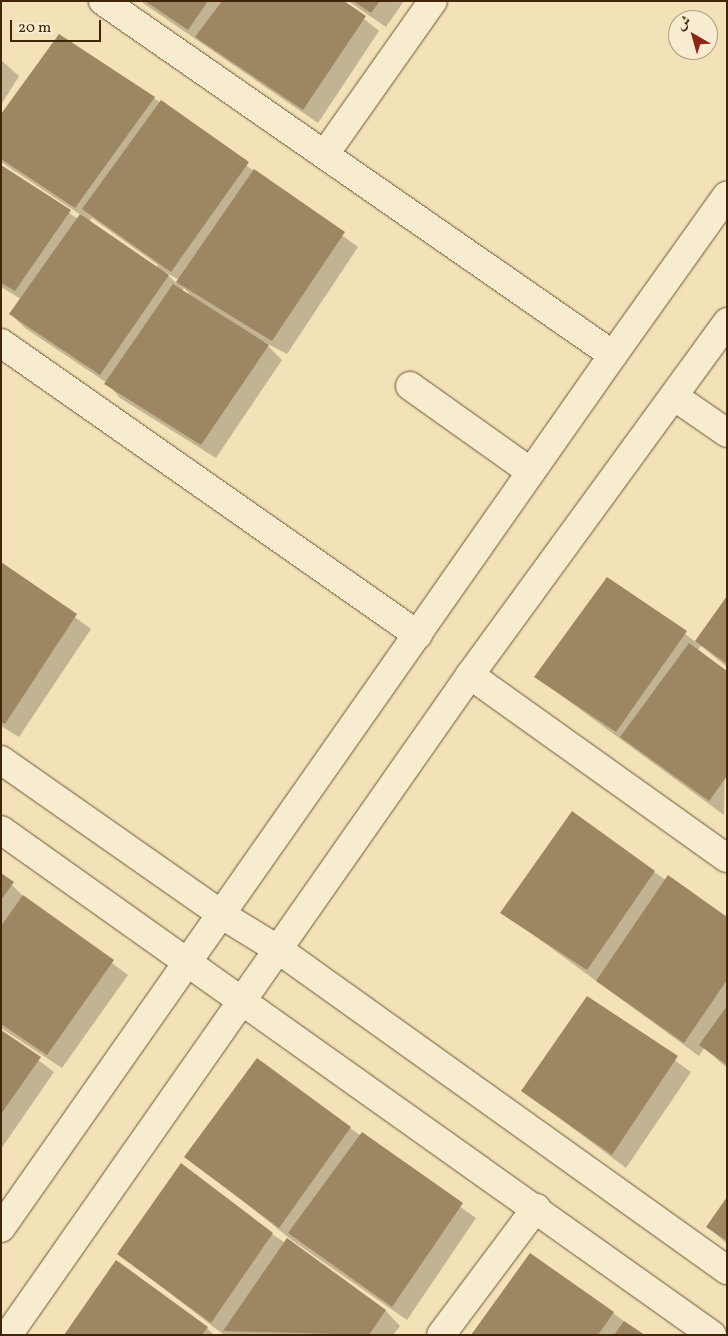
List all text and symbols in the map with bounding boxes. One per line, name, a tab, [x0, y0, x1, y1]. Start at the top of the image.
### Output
scale bar	[12, 10, 104, 42]
north arrow	[668, 10, 718, 60]
text: ش	[673, 12, 695, 35]
text: 20 m	[18, 18, 51, 39]

